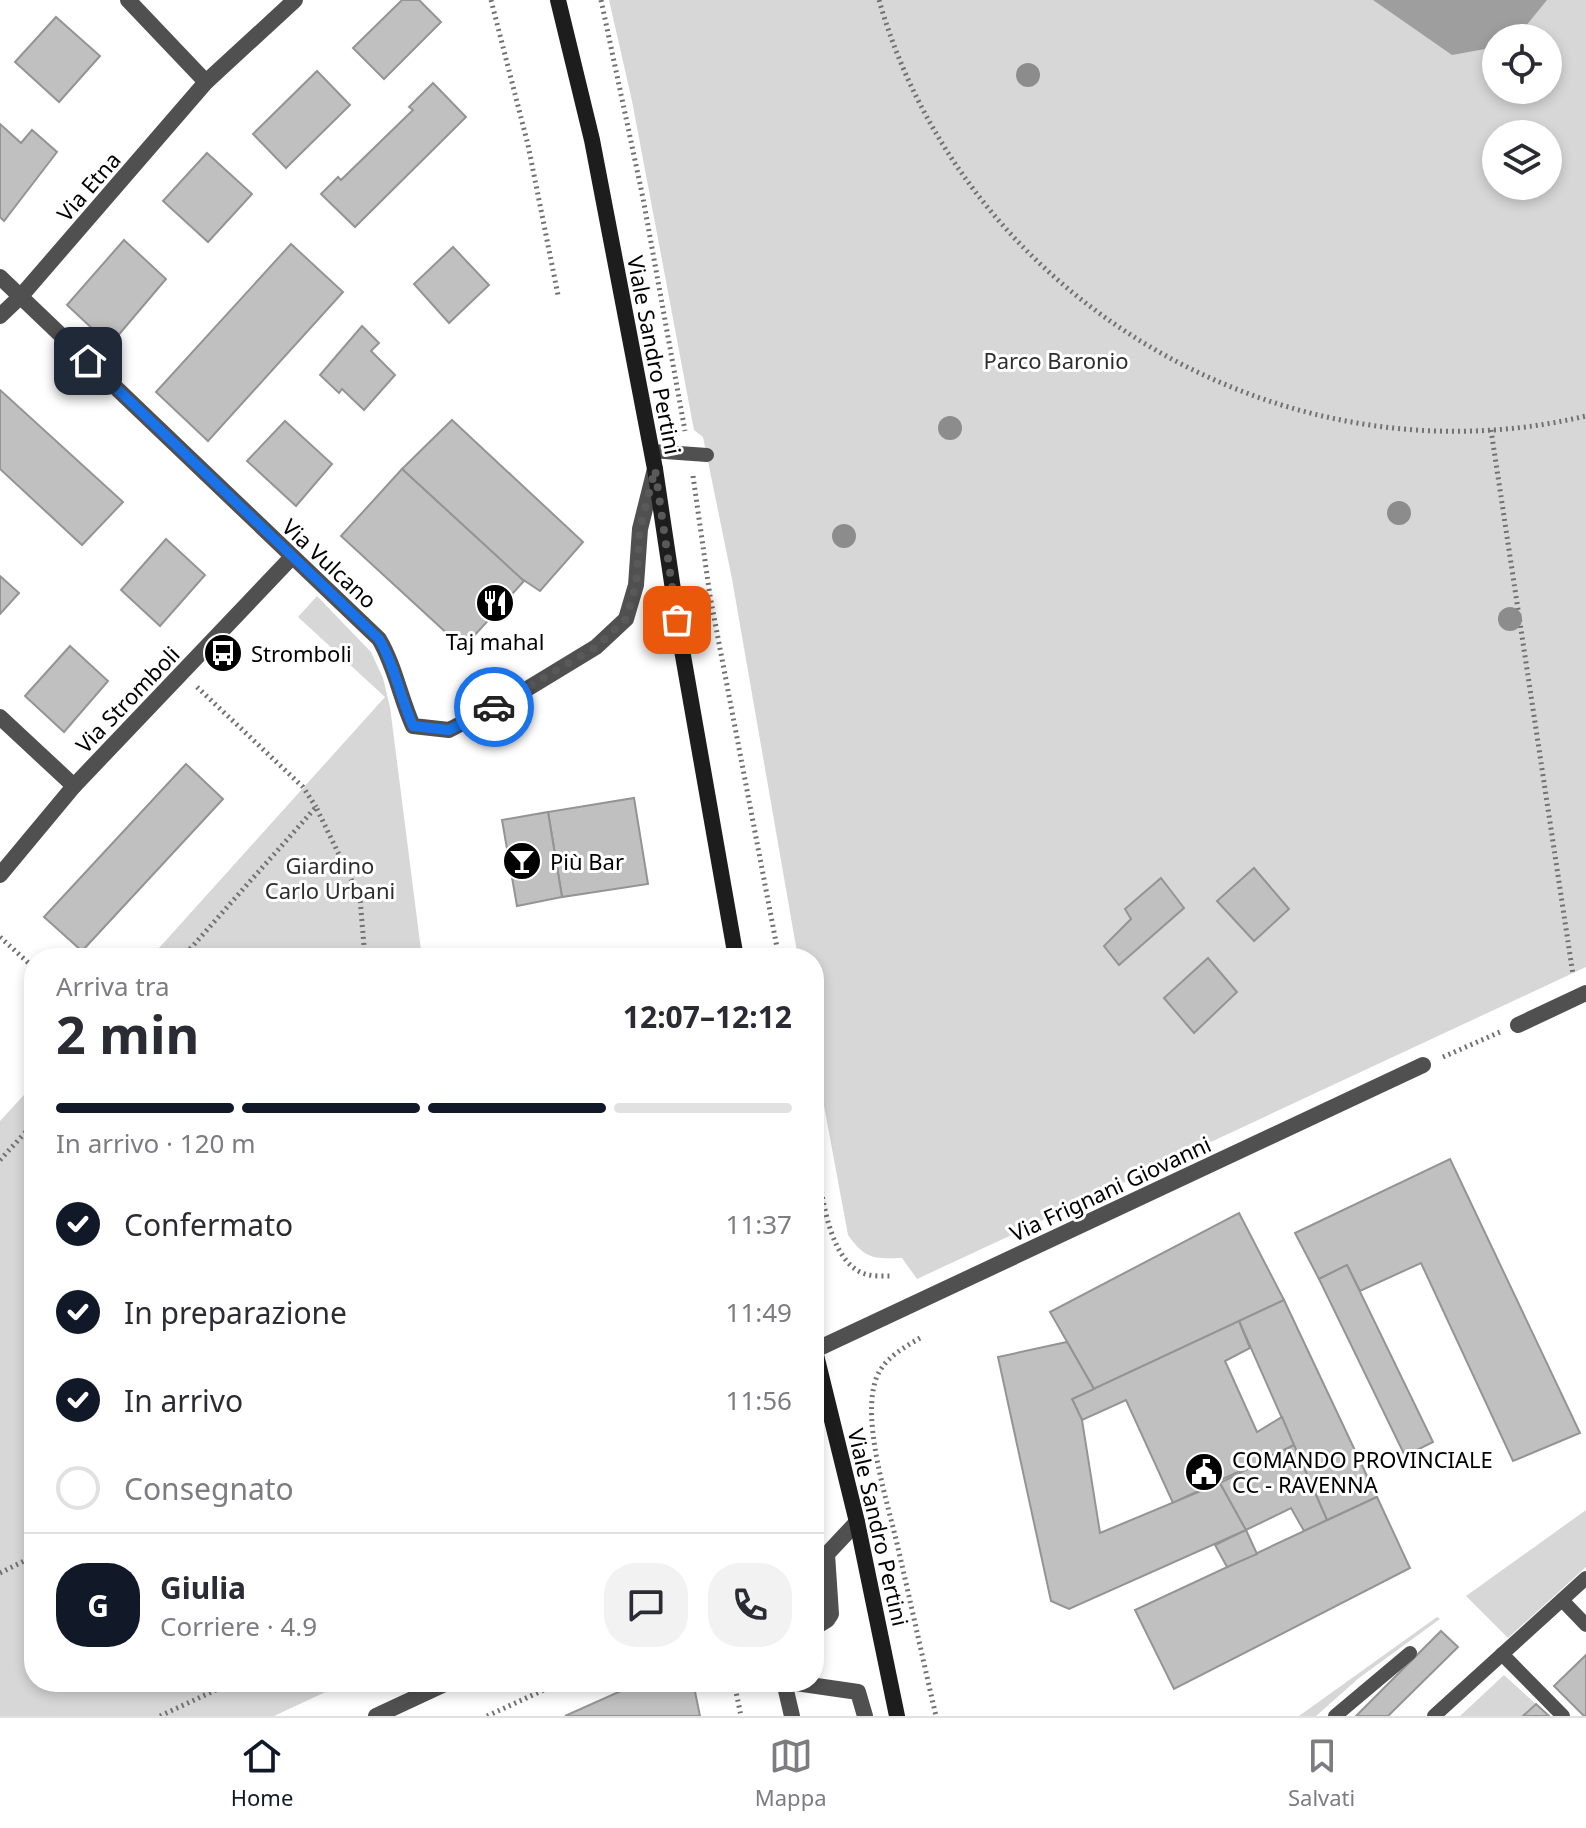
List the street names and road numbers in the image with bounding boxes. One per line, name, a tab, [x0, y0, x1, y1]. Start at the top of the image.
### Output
street label: Via Etna	[49, 145, 127, 227]
street label: Viale Sandro Pertini	[621, 253, 689, 457]
street label: Via Vulcano	[276, 511, 384, 615]
street label: Via Stromboli	[68, 639, 186, 759]
street label: Via Frignani Giovanni	[1005, 1128, 1215, 1248]
street label: Viale Sandro Pertini	[842, 1425, 916, 1629]

